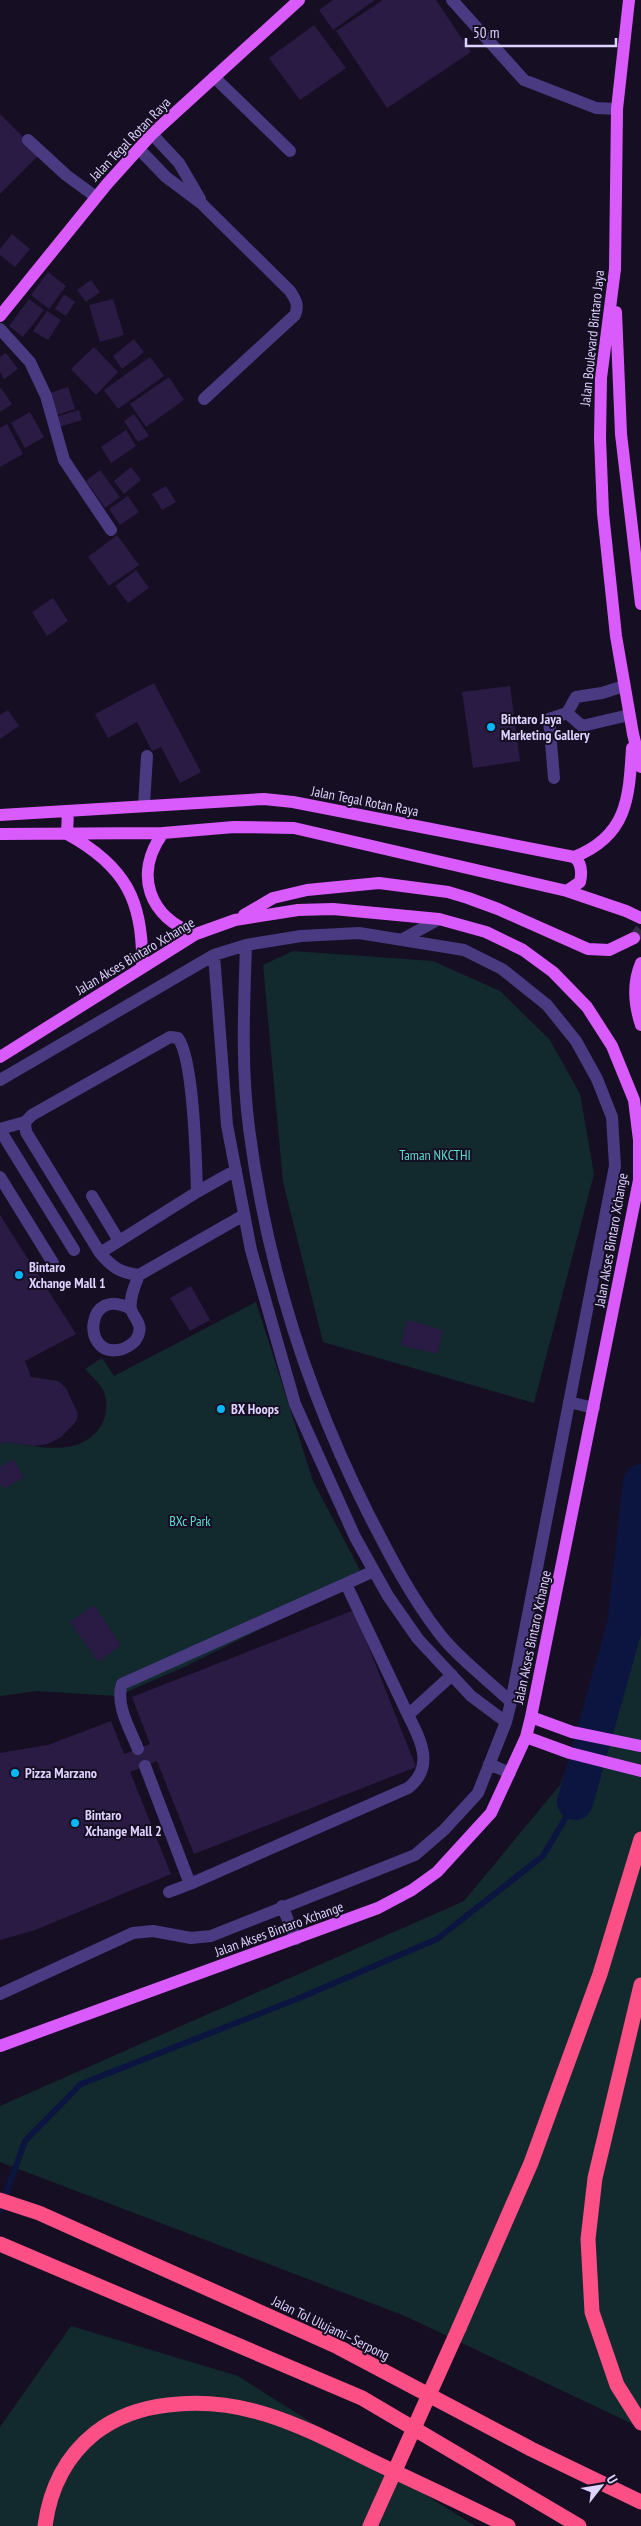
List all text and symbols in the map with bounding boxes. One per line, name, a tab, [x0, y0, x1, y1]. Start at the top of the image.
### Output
scale bar	[466, 15, 616, 47]
text: 50 m	[473, 23, 499, 42]
street label: Jalan Tegal Rotan Raya	[85, 94, 174, 185]
street label: Jalan Boulevard Bintaro Jaya	[576, 269, 608, 408]
place label: Bintaro Jaya Marketing Gallery	[501, 710, 590, 744]
marker: Bintaro Jaya Marketing Gallery	[485, 721, 497, 733]
street label: Jalan Tegal Rotan Raya	[309, 782, 420, 820]
street label: Jalan Akses Bintaro Xchange	[71, 913, 198, 999]
park label: Taman NKCTHI	[399, 1146, 471, 1164]
street label: Jalan Akses Bintaro Xchange	[590, 1171, 632, 1309]
place label: Bintaro Xchange Mall 1	[29, 1258, 106, 1292]
marker: Bintaro Xchange Mall 1	[13, 1269, 25, 1281]
place label: BX Hoops	[231, 1400, 279, 1418]
marker: BX Hoops	[215, 1403, 227, 1415]
park label: BXc Park	[169, 1512, 211, 1530]
street label: Jalan Akses Bintaro Xchange	[509, 1569, 555, 1706]
place label: Pizza Marzano	[25, 1764, 97, 1782]
marker: Pizza Marzano	[9, 1767, 21, 1779]
place label: Bintaro Xchange Mall 2	[85, 1806, 162, 1840]
marker: Bintaro Xchange Mall 2	[69, 1817, 81, 1829]
street label: Jalan Akses Bintaro Xchange	[211, 1897, 346, 1961]
street label: Jalan Tol Ulujami–Serpong	[268, 2291, 393, 2364]
north arrow	[576, 2461, 626, 2511]
text: U	[603, 2472, 622, 2487]

